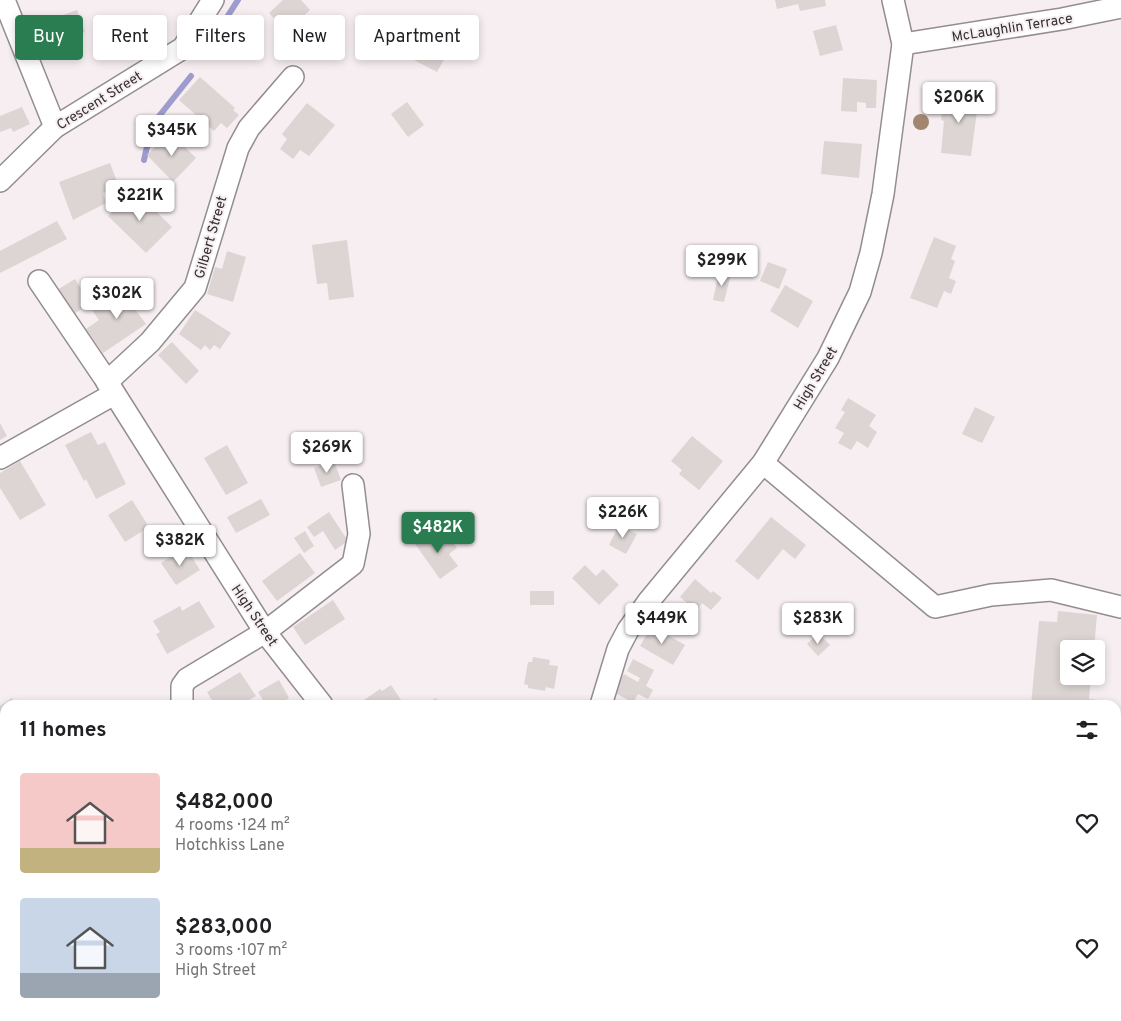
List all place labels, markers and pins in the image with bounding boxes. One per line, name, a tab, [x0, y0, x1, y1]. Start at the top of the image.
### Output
pin: $206K	[924, 82, 994, 124]
pin: $345K	[137, 114, 207, 157]
pin: $221K	[105, 180, 175, 222]
pin: $299K	[687, 244, 757, 287]
pin: $302K	[82, 278, 152, 320]
pin: $269K	[292, 432, 362, 474]
pin: $226K	[588, 496, 658, 539]
pin: $482K	[403, 512, 473, 554]
pin: $382K	[145, 524, 215, 567]
pin: $449K	[627, 602, 697, 645]
pin: $283K	[783, 602, 853, 645]

